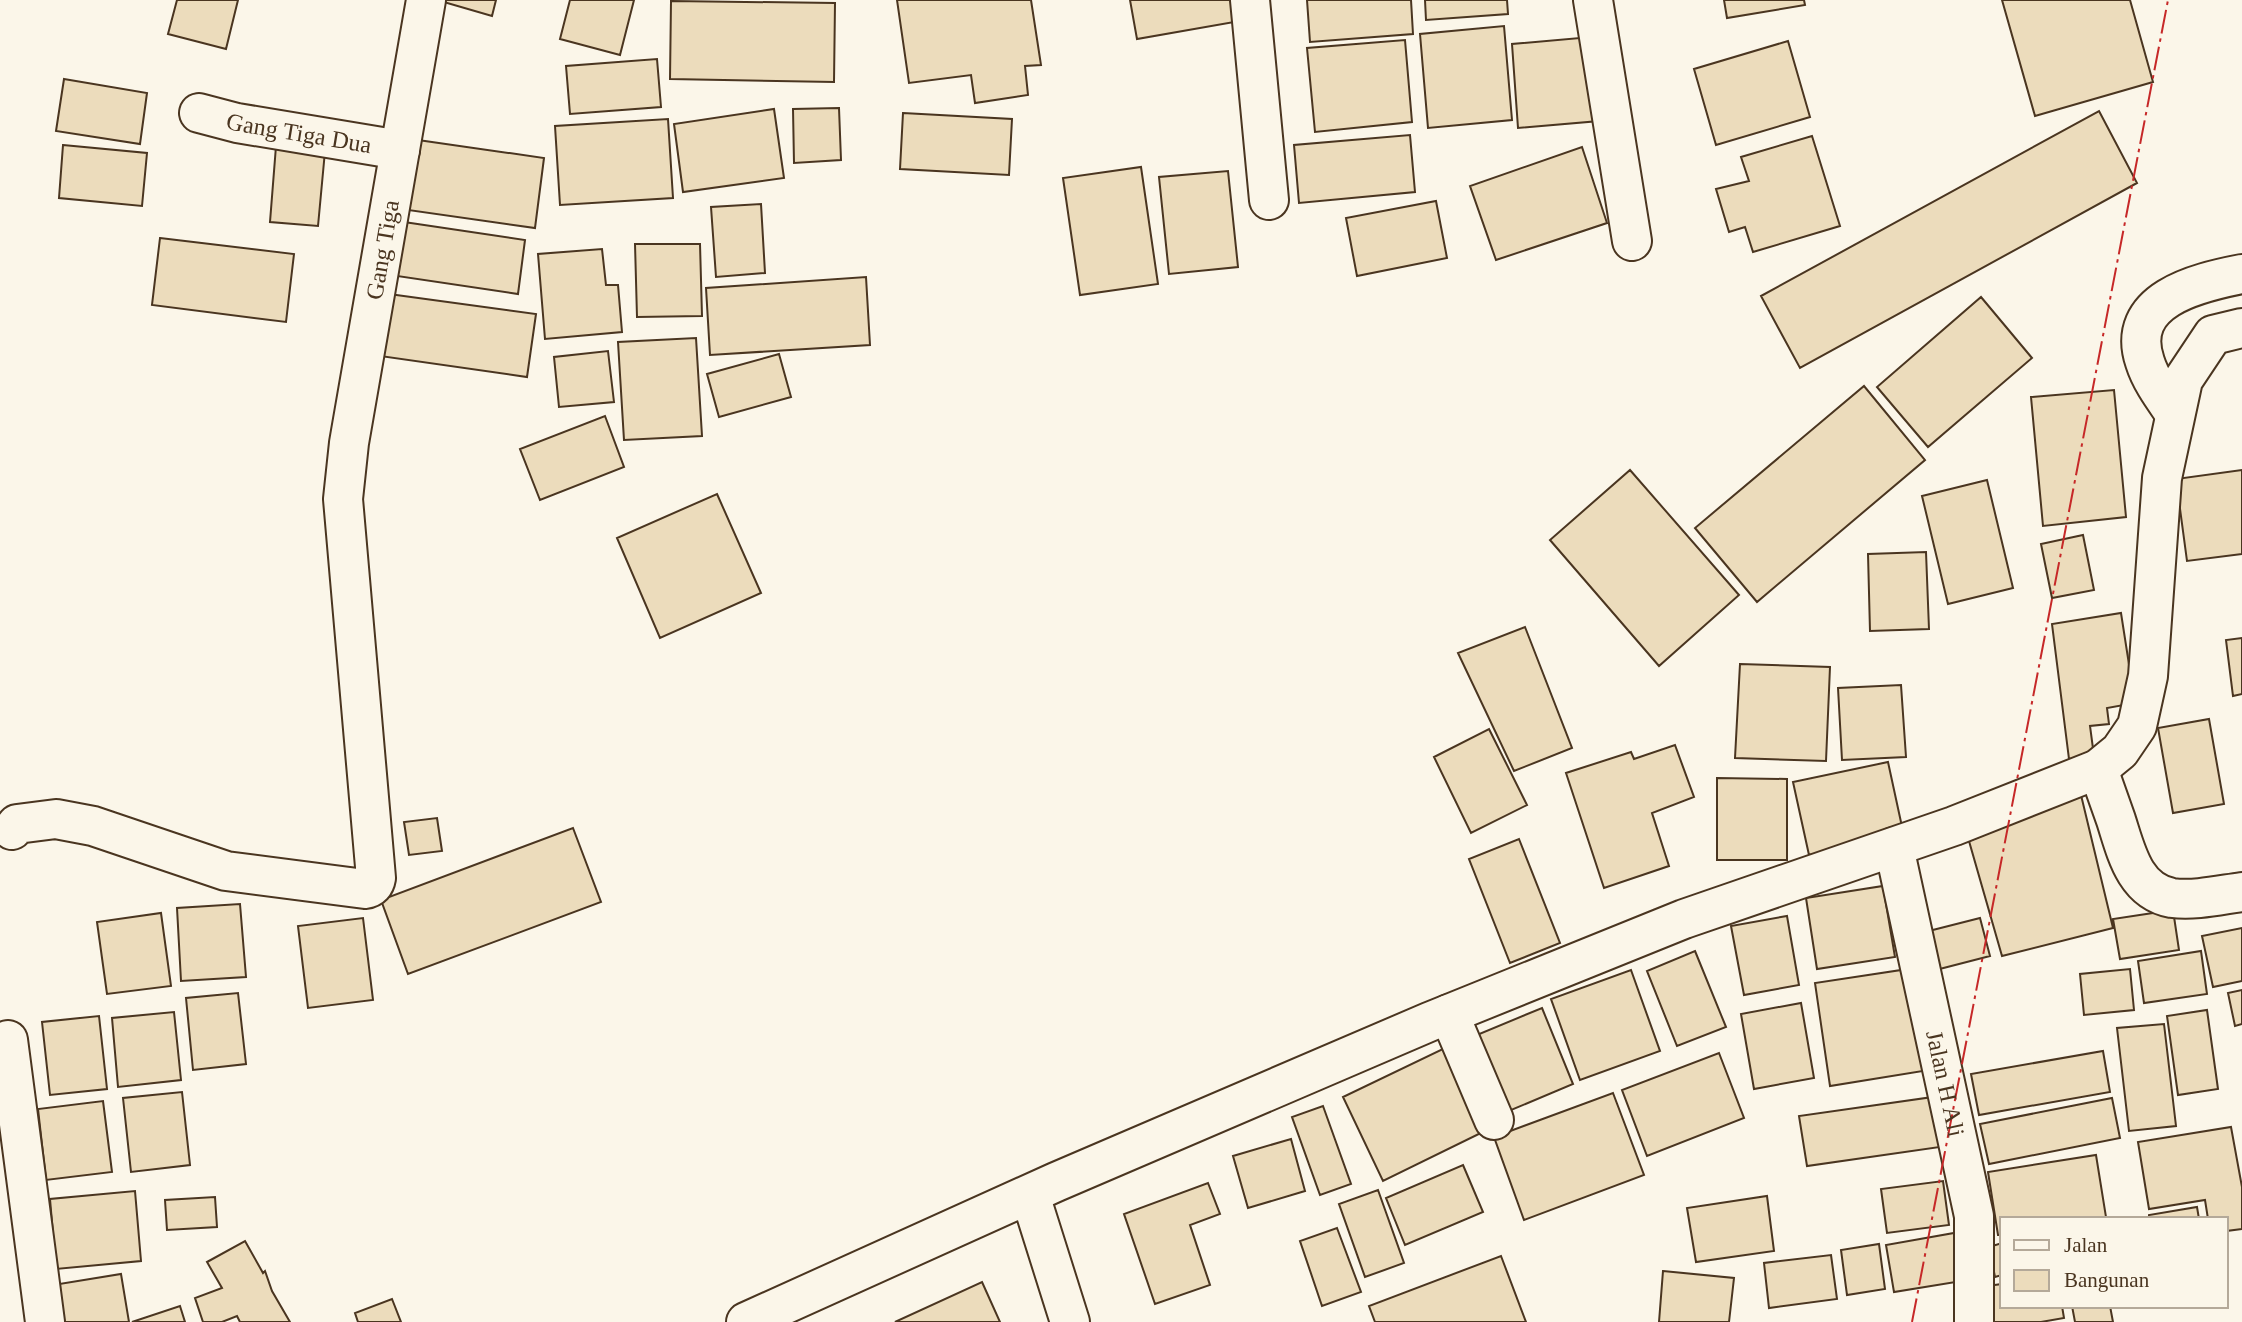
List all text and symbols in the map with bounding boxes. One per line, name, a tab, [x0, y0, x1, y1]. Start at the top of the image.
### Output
street label: Gang Tiga Dua	[223, 108, 374, 158]
street label: Gang Tiga	[361, 198, 404, 302]
street label: Jalan H Ali	[1921, 1028, 1969, 1139]
legend	[2000, 1217, 2228, 1308]
text: Jalan	[2064, 1233, 2108, 1257]
text: Bangunan	[2064, 1268, 2150, 1292]

